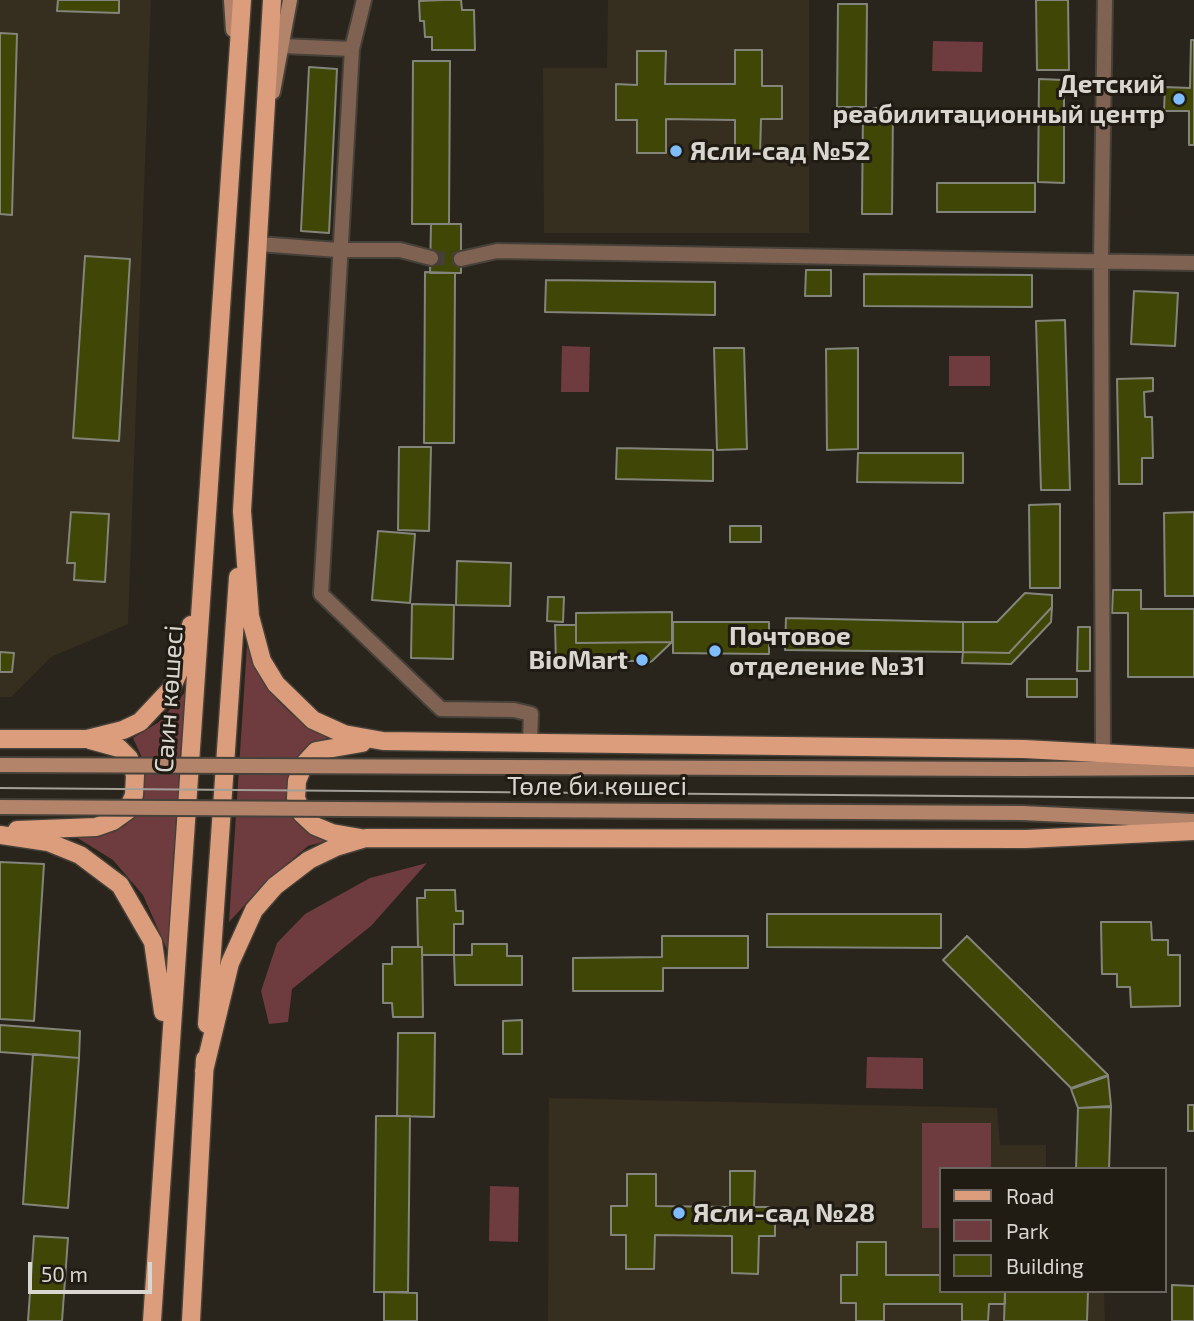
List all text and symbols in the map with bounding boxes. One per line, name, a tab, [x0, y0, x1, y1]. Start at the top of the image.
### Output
place label: Детский реабилитационный центр	[833, 68, 1165, 130]
marker: Детский реабилитационный центр	[1171, 91, 1187, 107]
place label: Ясли-сад №52	[690, 135, 870, 167]
marker: Ясли-сад №52	[668, 143, 684, 159]
place label: Почтовое отделение №31	[729, 620, 925, 682]
street label: Саин көшесі	[148, 624, 190, 774]
marker: Почтовое отделение №31	[707, 643, 723, 659]
place label: BioMart	[528, 644, 628, 676]
marker: BioMart	[634, 652, 650, 668]
street label: Төле би көшесі	[507, 770, 687, 802]
legend	[939, 1167, 1166, 1293]
text: Road	[1006, 1183, 1054, 1208]
place label: Ясли-сад №28	[693, 1197, 875, 1229]
marker: Ясли-сад №28	[671, 1205, 687, 1221]
text: Park	[1006, 1218, 1049, 1243]
scale bar	[32, 1248, 156, 1292]
text: Building	[1006, 1253, 1084, 1278]
text: 50 m	[41, 1261, 88, 1286]

